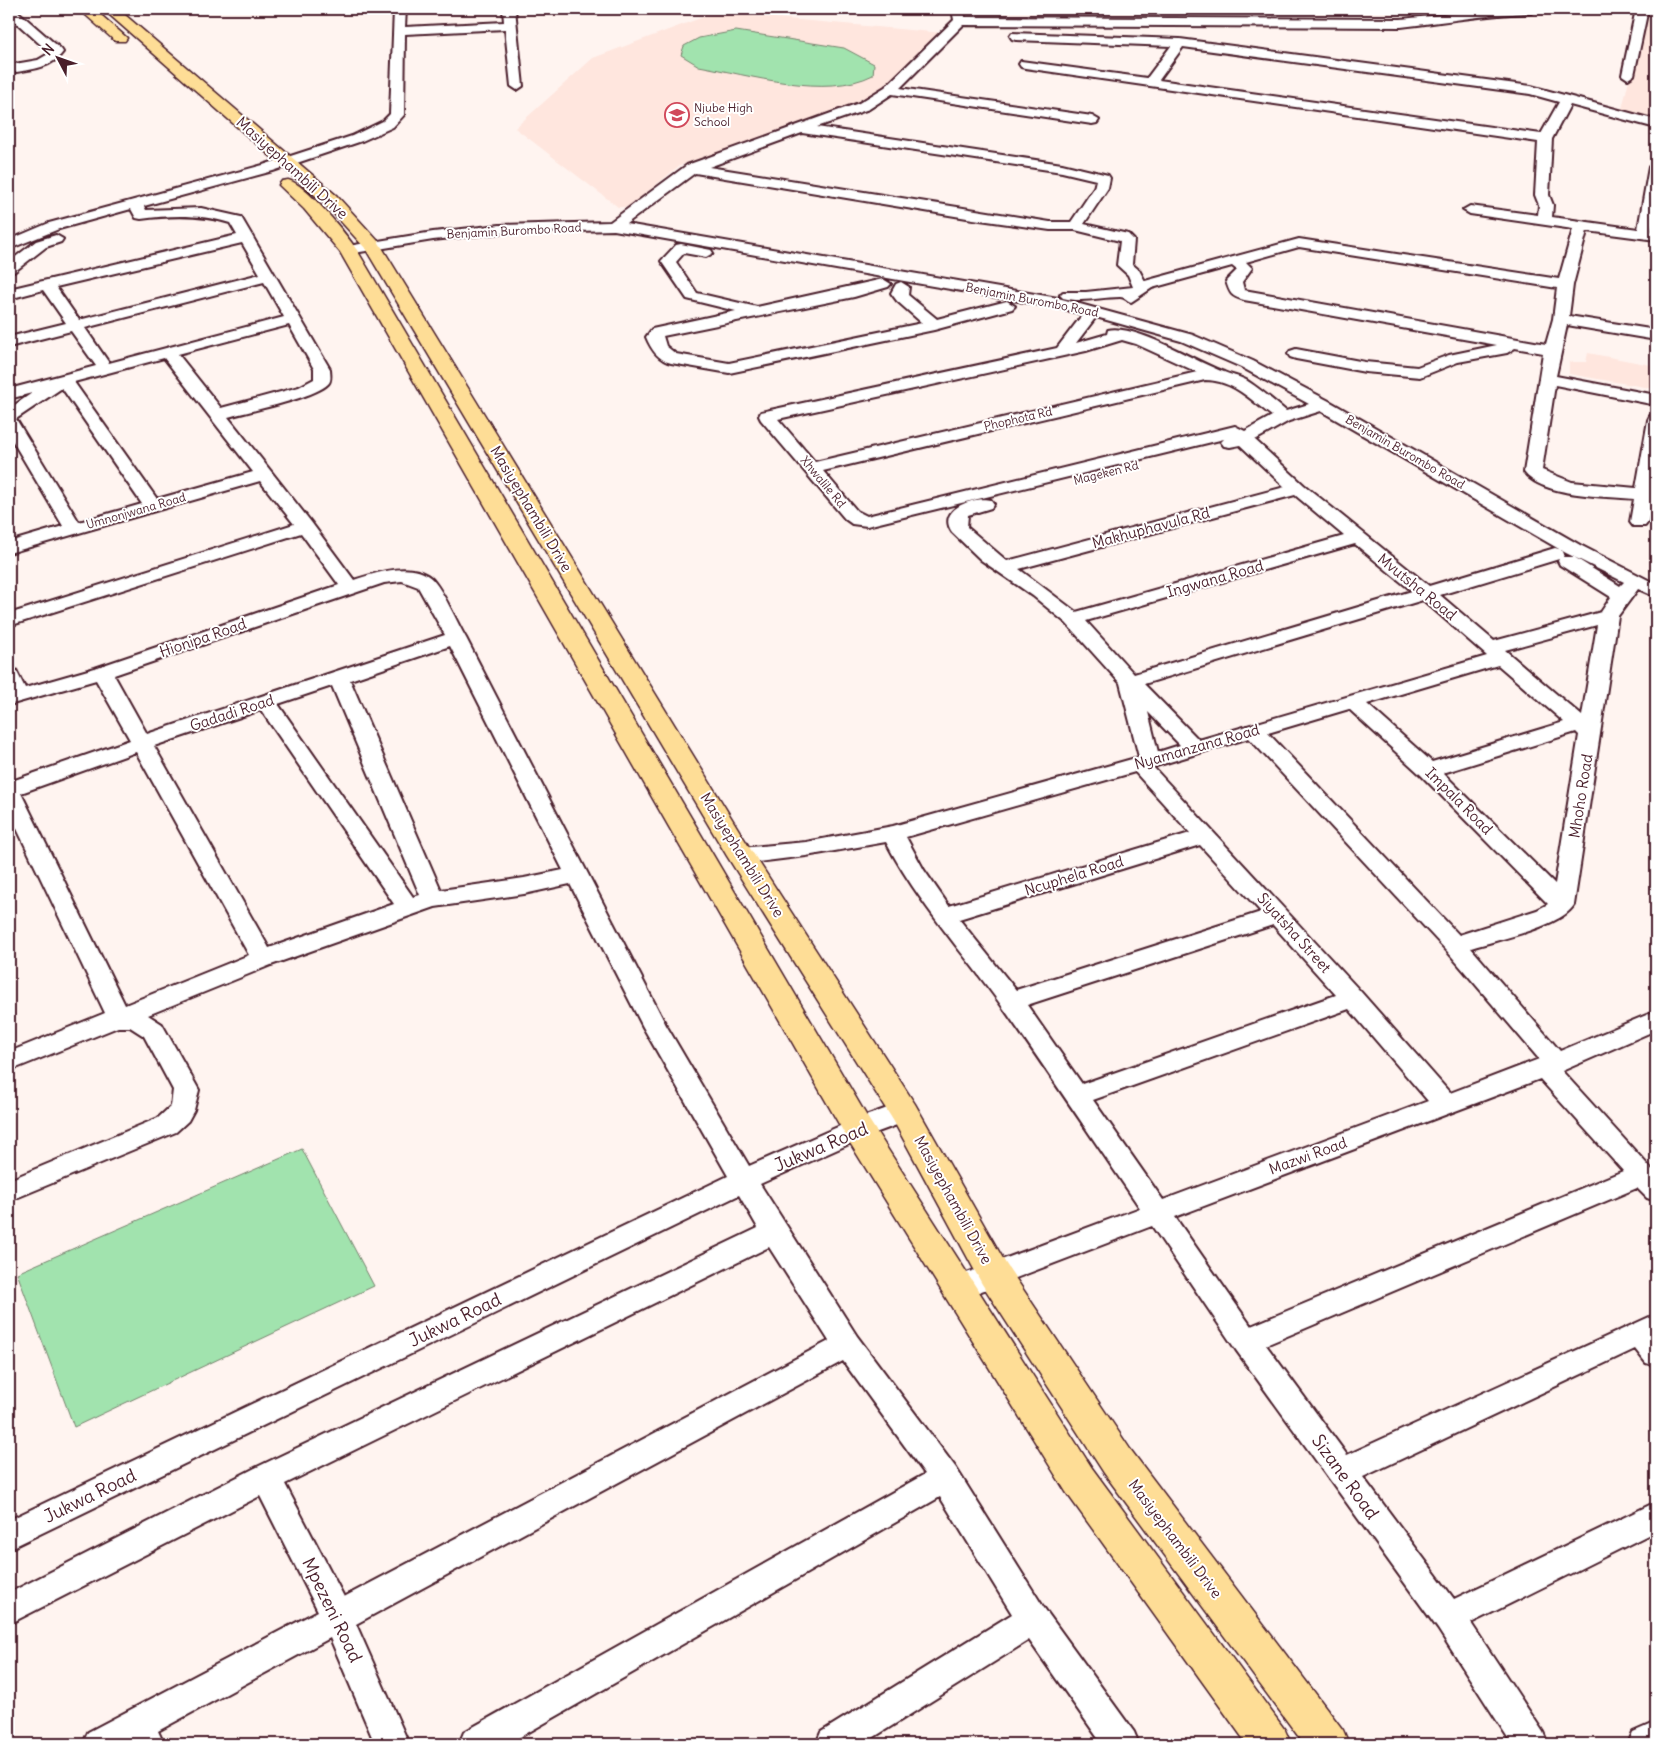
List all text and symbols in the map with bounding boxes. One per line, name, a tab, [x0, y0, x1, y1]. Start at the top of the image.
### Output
north arrow	[32, 32, 82, 82]
text: N	[38, 40, 58, 59]
place label: Njube High School	[694, 100, 753, 129]
school or university icon: Njube High School	[664, 102, 690, 128]
street label: Masiyephambili Drive	[233, 112, 352, 223]
street label: Benjamin Burombo Road	[446, 219, 582, 242]
street label: Benjamin Burombo Road	[964, 279, 1100, 320]
street label: Phophota Rd	[982, 403, 1054, 434]
street label: Benjamin Burombo Road	[1343, 411, 1468, 492]
street label: Masiyephambili Drive	[486, 442, 577, 575]
street label: Xhwalile Rd	[798, 453, 849, 510]
street label: Mageken Rd	[1072, 457, 1140, 488]
street label: Umnonjwana Road	[84, 489, 187, 532]
street label: Makhuphavula Rd	[1090, 503, 1212, 552]
street label: Mvutsha Road	[1374, 549, 1461, 624]
street label: Ingwana Road	[1164, 556, 1266, 601]
street label: Hionipa Road	[157, 614, 249, 661]
street label: Gadadi Road	[187, 690, 277, 735]
street label: Nyamanzana Road	[1132, 720, 1262, 773]
street label: Mhoho Road	[1564, 752, 1597, 839]
street label: Impala Road	[1422, 763, 1497, 838]
street label: Masiyephambili Drive	[696, 789, 789, 921]
street label: Ncuphela Road	[1022, 851, 1126, 900]
street label: Siyatsha Street	[1253, 889, 1335, 977]
street label: Jukwa Road	[770, 1116, 872, 1177]
street label: Masiyephambili Drive	[910, 1132, 997, 1267]
street label: Mazwi Road	[1266, 1133, 1350, 1178]
street label: Jukwa Road	[405, 1287, 505, 1352]
street label: Sizane Road	[1307, 1430, 1384, 1524]
street label: Jukwa Road	[40, 1463, 140, 1528]
street label: Masiyephambili Drive	[1125, 1476, 1226, 1602]
street label: Mpezeni Road	[297, 1554, 368, 1666]

